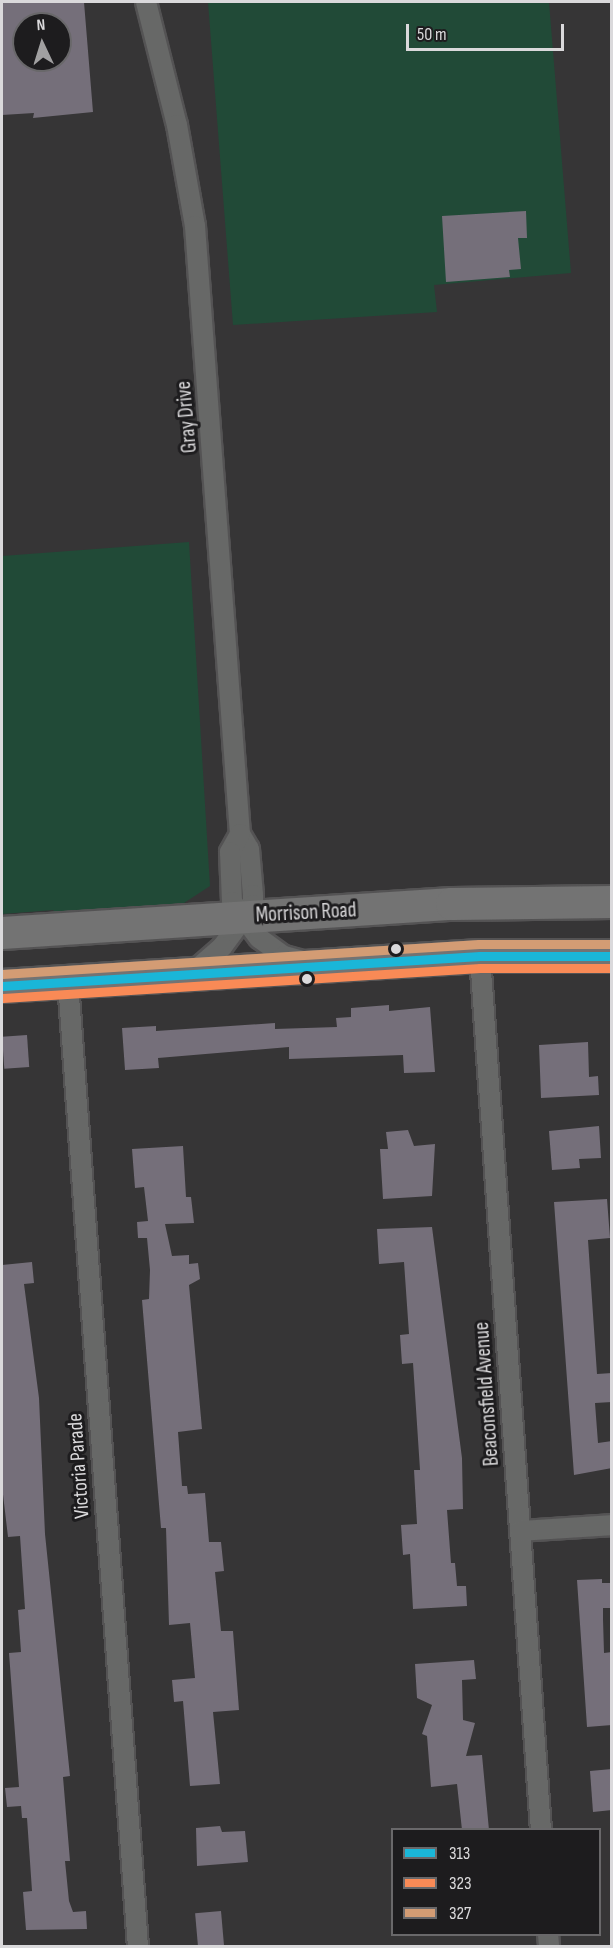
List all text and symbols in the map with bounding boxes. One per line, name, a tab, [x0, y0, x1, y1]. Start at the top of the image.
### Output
north arrow	[12, 12, 72, 72]
scale bar	[409, 12, 566, 50]
text: N	[36, 16, 46, 35]
text: 50 m	[417, 24, 447, 45]
street label: Gray Drive	[171, 380, 203, 454]
street label: Morrison Road	[255, 898, 357, 928]
unlabelled marker	[390, 943, 402, 955]
unlabelled marker	[301, 973, 313, 985]
street label: Beaconsfield Avenue	[469, 1321, 505, 1467]
street label: Victoria Parade	[63, 1412, 95, 1520]
legend	[391, 1828, 601, 1936]
text: 313	[449, 1843, 470, 1864]
text: 323	[449, 1873, 472, 1894]
text: 327	[449, 1903, 471, 1924]

